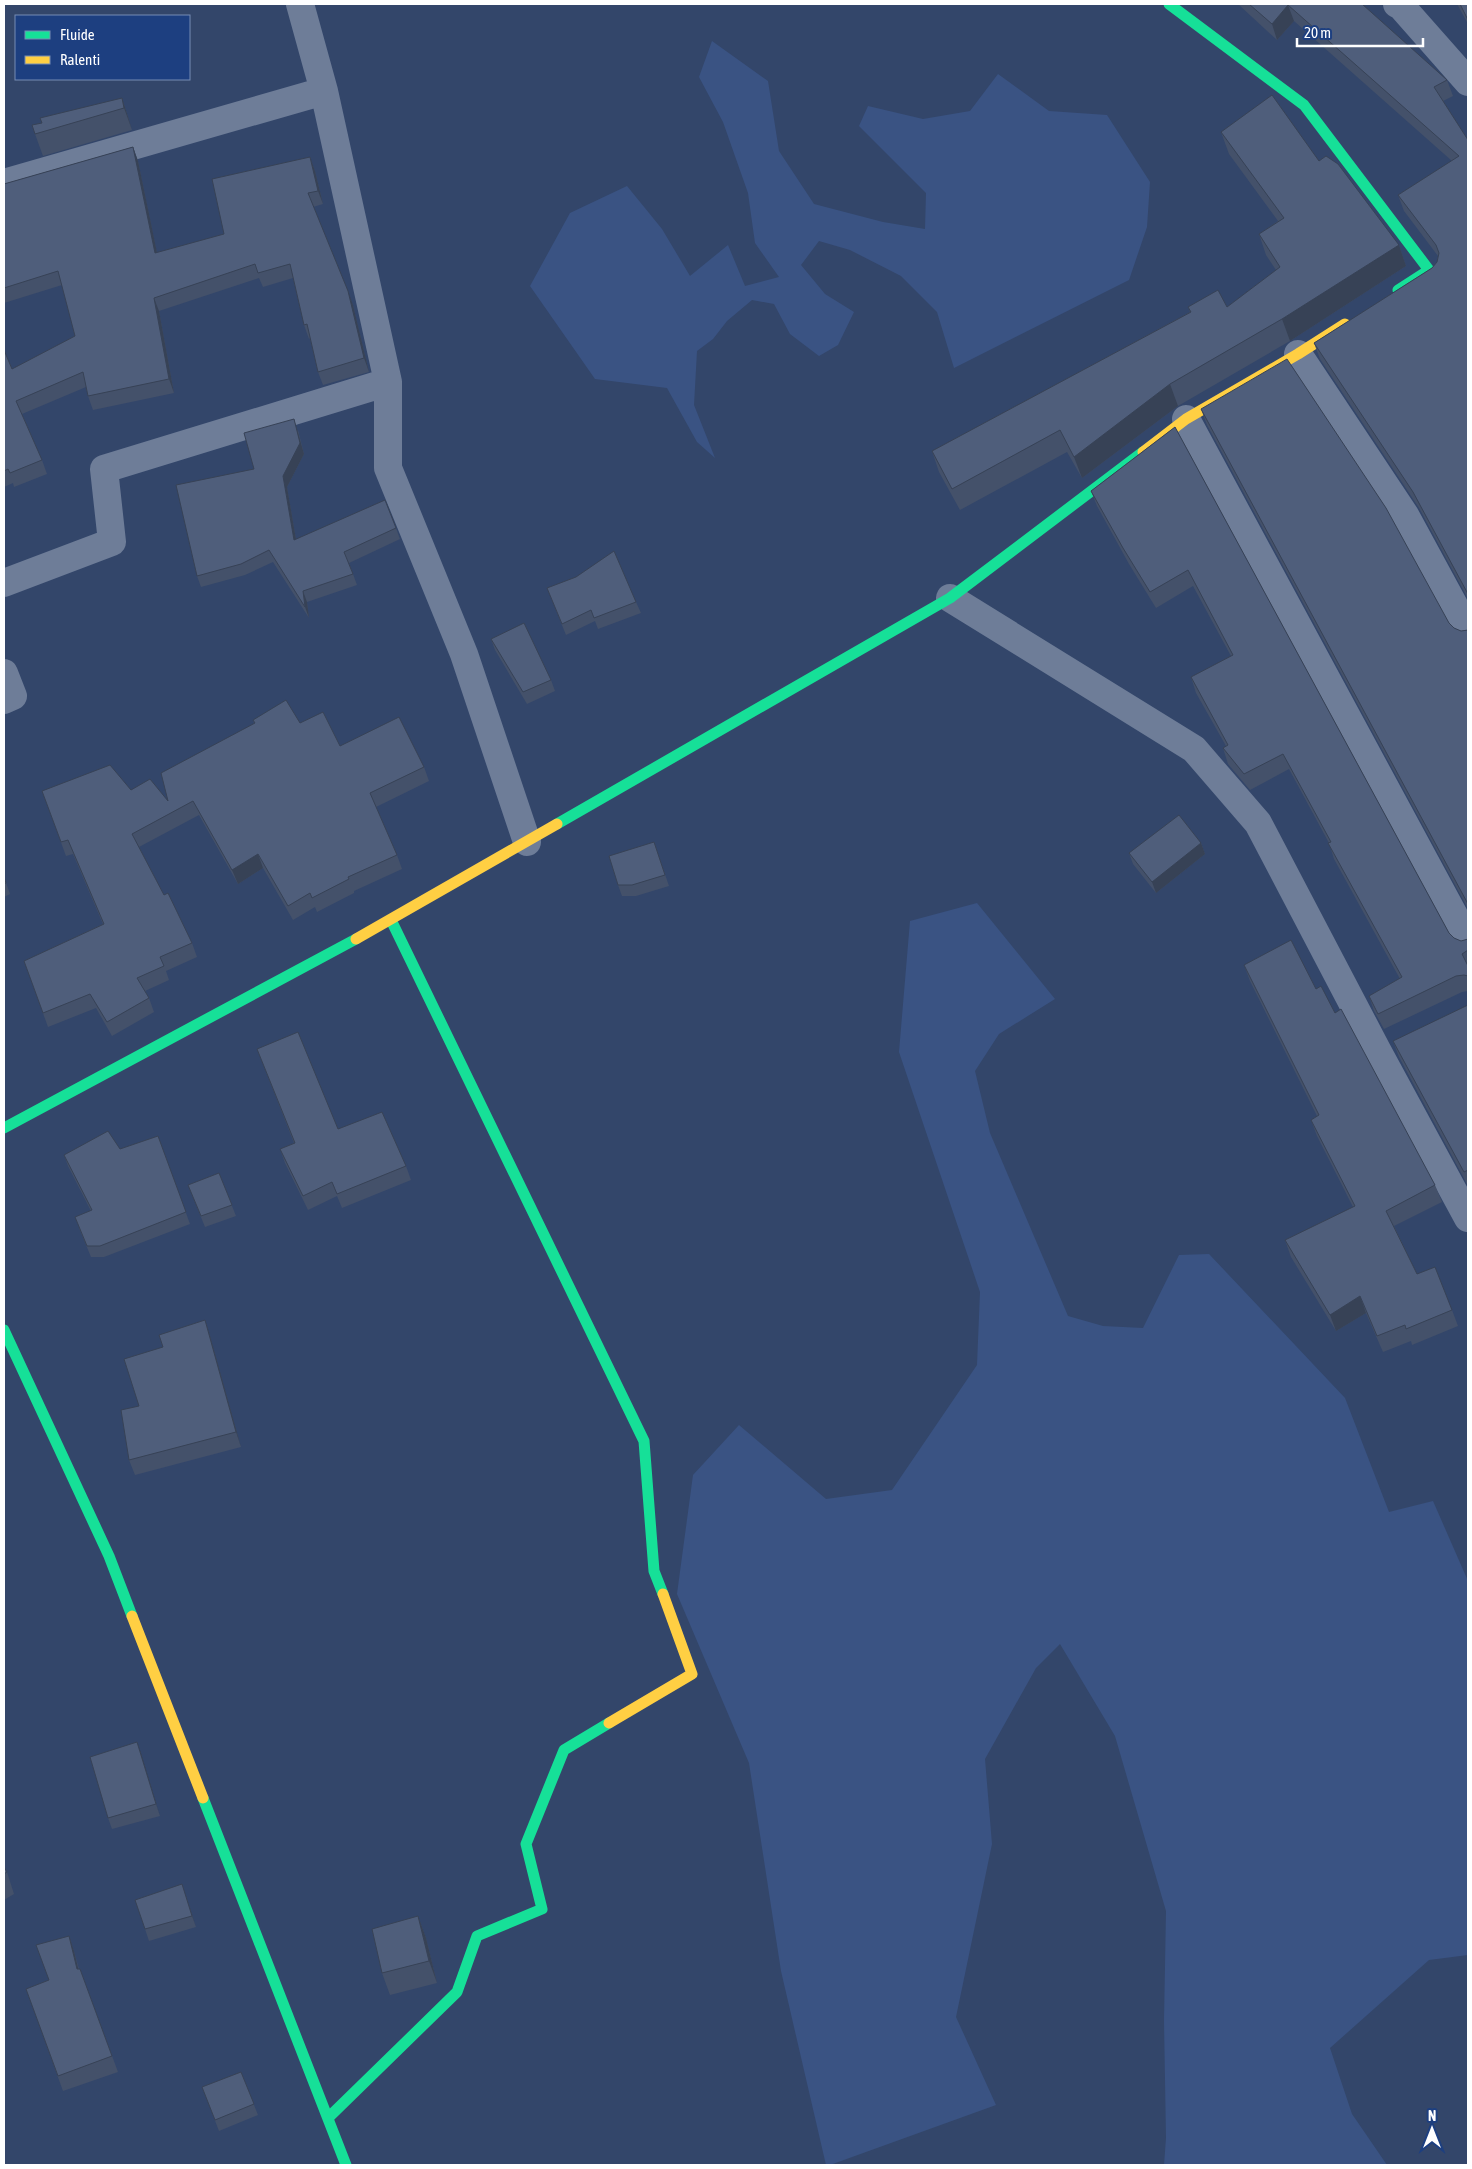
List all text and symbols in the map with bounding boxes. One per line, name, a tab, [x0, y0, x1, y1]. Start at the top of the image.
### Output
legend	[15, 15, 190, 80]
scale bar	[1297, 15, 1423, 47]
text: 20 m	[1304, 24, 1331, 41]
text: Fluide	[60, 26, 95, 43]
text: Ralenti	[60, 51, 100, 68]
north arrow	[1407, 2104, 1457, 2154]
text: N	[1428, 2108, 1436, 2124]

